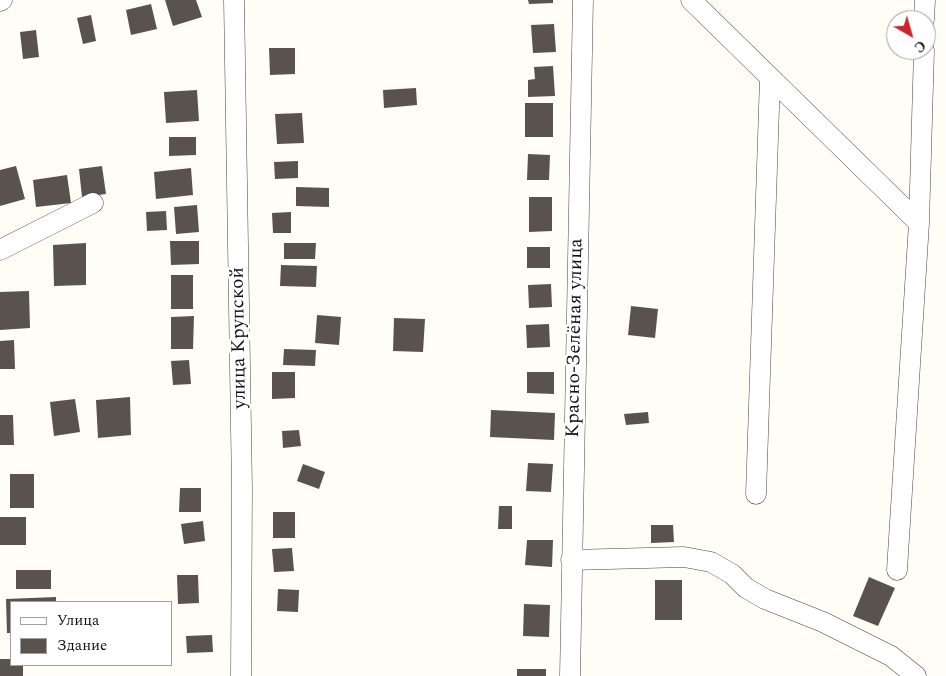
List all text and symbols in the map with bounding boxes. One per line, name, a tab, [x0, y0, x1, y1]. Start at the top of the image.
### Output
north arrow	[886, 10, 936, 60]
text: С	[910, 35, 930, 58]
street label: Красно-Зелёная улица	[563, 238, 589, 438]
street label: улица Крупской	[227, 267, 253, 409]
legend	[10, 601, 172, 666]
text: Улица	[57, 609, 99, 632]
text: Здание	[57, 634, 107, 657]

